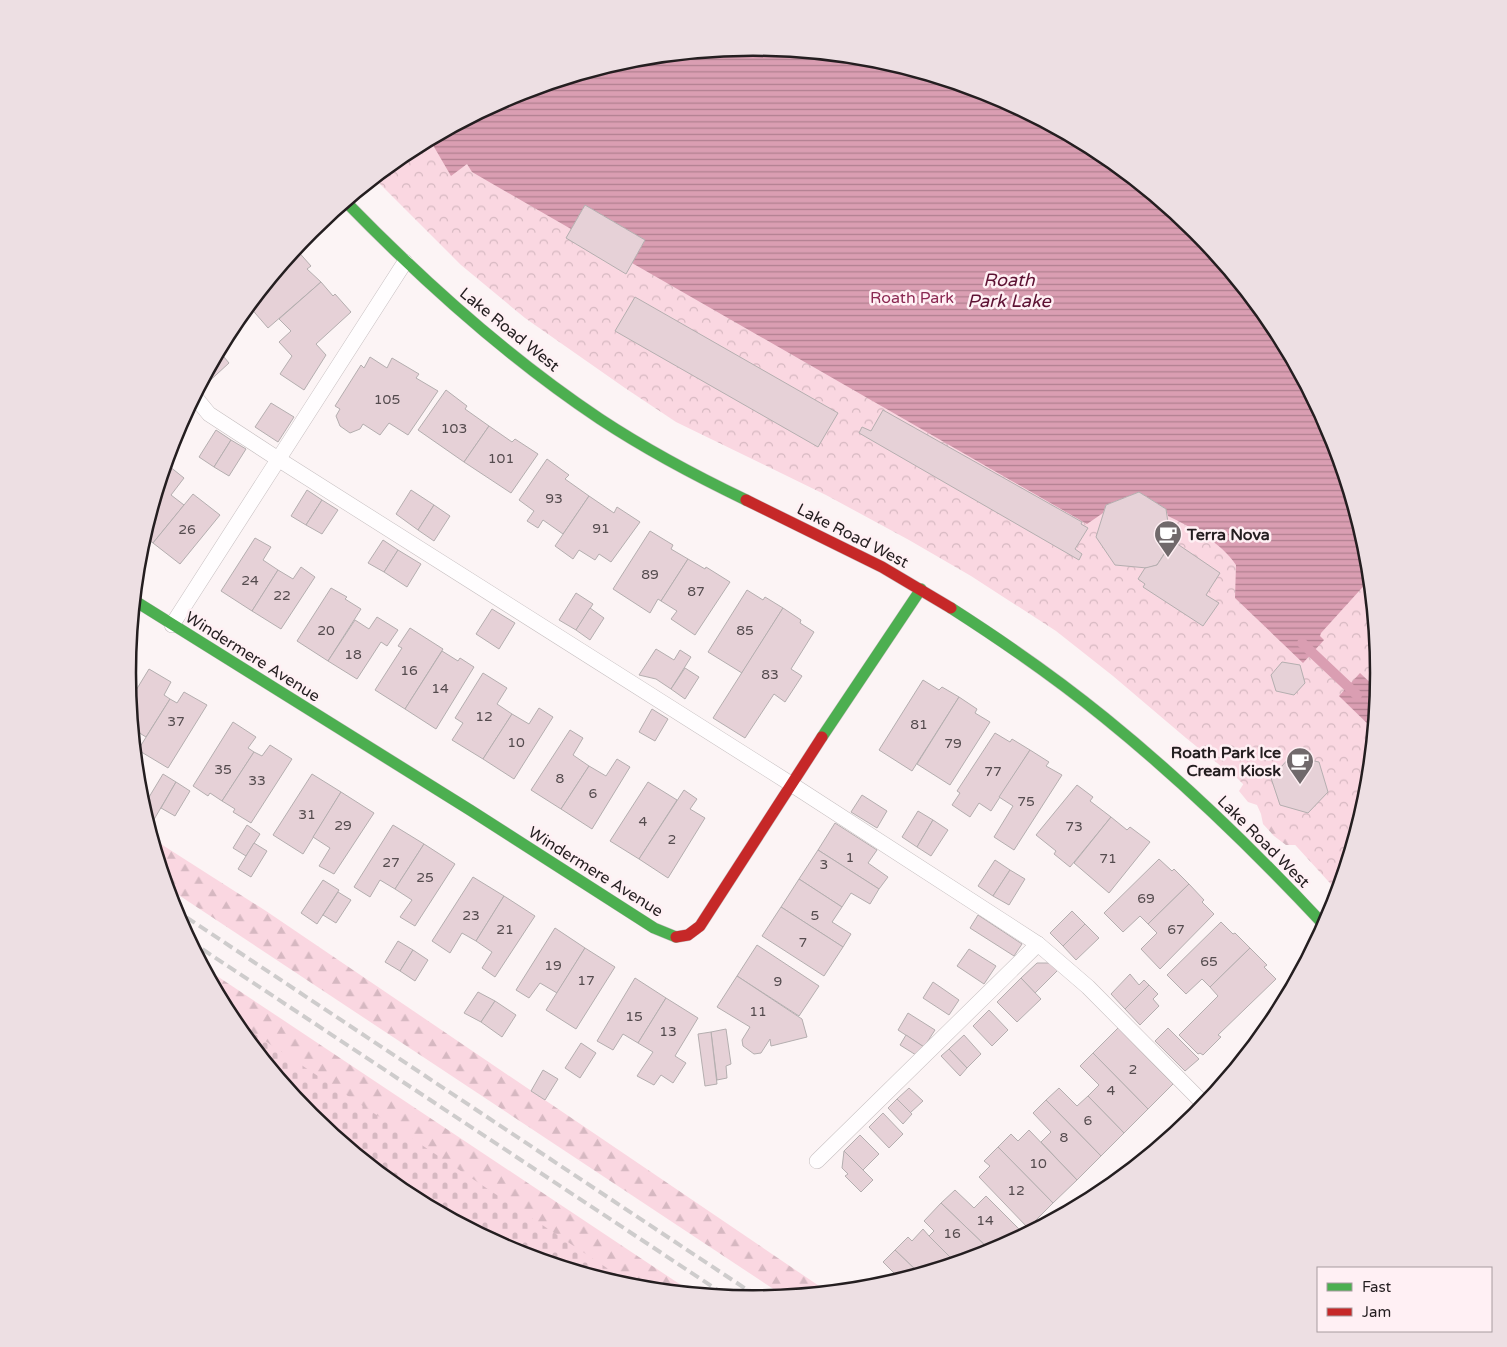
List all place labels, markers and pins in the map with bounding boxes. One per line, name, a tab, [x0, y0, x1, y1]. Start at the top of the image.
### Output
cafe icon: Terra Nova	[1153, 519, 1183, 558]
place label: Terra Nova	[1186, 525, 1270, 545]
place label: Roath Park Ice Cream Kiosk	[1171, 743, 1281, 781]
cafe icon: Roath Park Ice Cream Kiosk	[1285, 746, 1315, 785]

